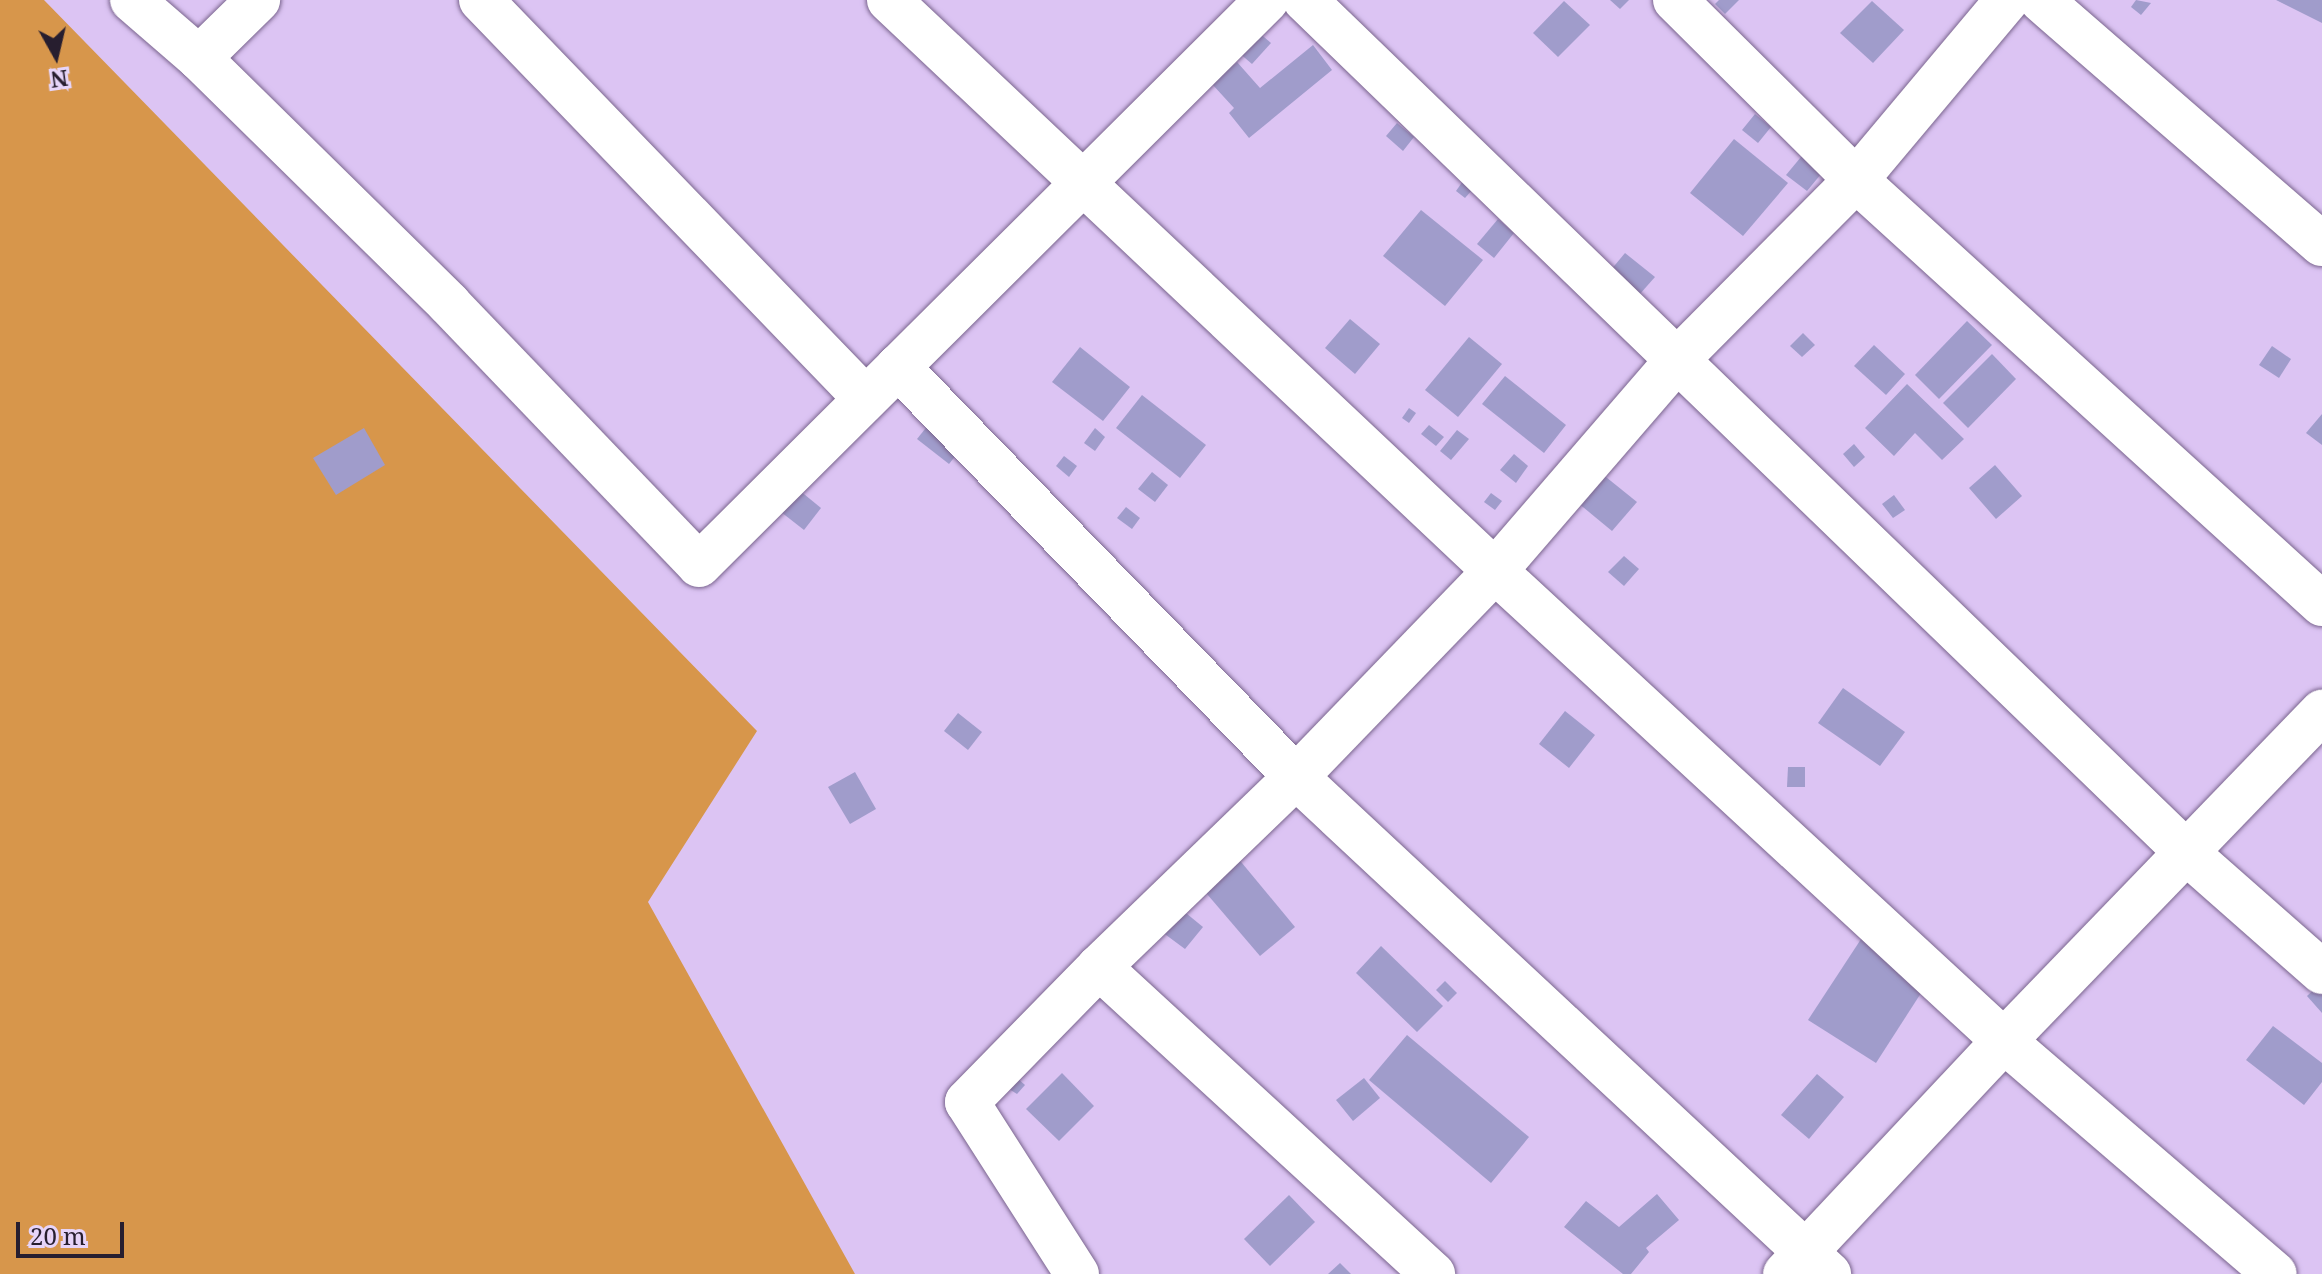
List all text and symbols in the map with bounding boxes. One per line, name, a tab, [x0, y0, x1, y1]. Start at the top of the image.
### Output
north arrow	[16, 16, 96, 96]
text: N	[49, 64, 70, 96]
scale bar	[20, 1206, 128, 1256]
text: 20 m	[30, 1219, 86, 1252]

